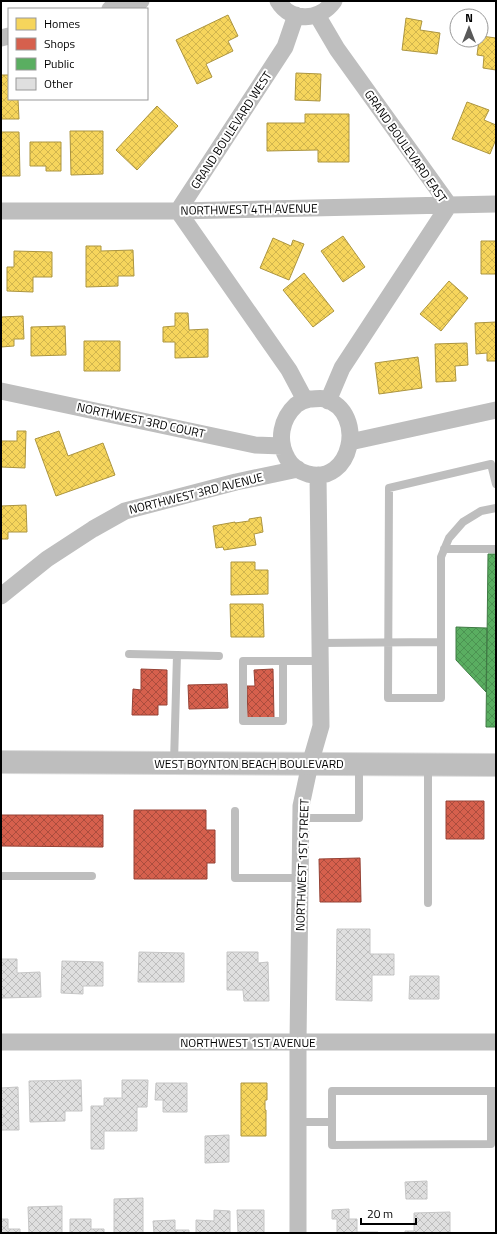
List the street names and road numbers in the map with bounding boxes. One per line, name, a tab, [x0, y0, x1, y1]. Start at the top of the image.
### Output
street label: GRAND BOULEVARD WEST	[186, 67, 277, 193]
street label: GRAND BOULEVARD EAST	[360, 86, 453, 207]
street label: NORTHWEST 4TH AVENUE	[180, 198, 318, 220]
street label: NORTHWEST 3RD COURT	[75, 397, 207, 443]
street label: NORTHWEST 3RD AVENUE	[127, 467, 266, 519]
street label: WEST BOYNTON BEACH BOULEVARD	[154, 754, 344, 773]
street label: NORTHWEST 1ST STREET	[290, 798, 314, 931]
street label: NORTHWEST 1ST AVENUE	[180, 1033, 316, 1052]

